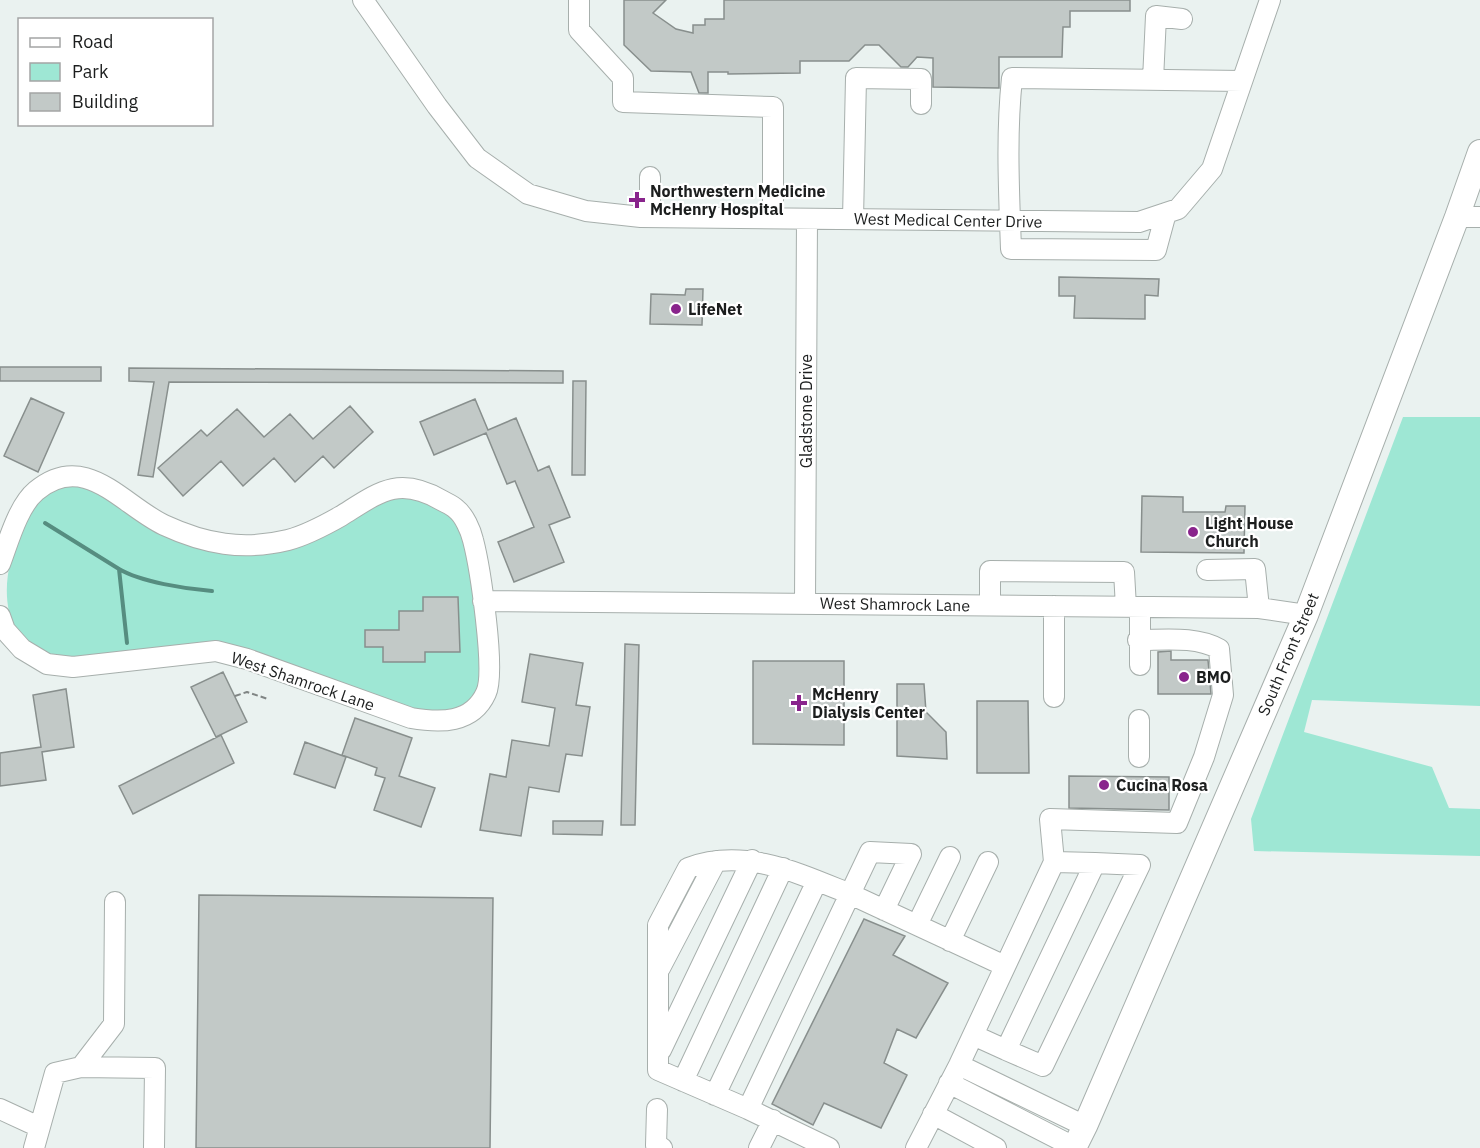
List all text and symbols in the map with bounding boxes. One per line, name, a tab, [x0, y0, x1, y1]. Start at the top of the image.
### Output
legend	[18, 18, 213, 126]
text: Road	[72, 30, 113, 53]
text: Park	[72, 60, 109, 83]
text: Building	[72, 90, 139, 113]
place label: Northwestern Medicine McHenry Hospital	[650, 181, 826, 219]
marker: Northwestern Medicine McHenry Hospital	[628, 191, 646, 209]
street label: West Medical Center Drive	[854, 208, 1043, 232]
place label: LifeNet	[688, 299, 742, 319]
marker: LifeNet	[669, 302, 683, 316]
street label: Gladstone Drive	[796, 354, 816, 468]
place label: Light House Church	[1205, 513, 1294, 551]
marker: Light House Church	[1186, 525, 1200, 539]
street label: South Front Street	[1253, 590, 1323, 718]
street label: West Shamrock Lane	[820, 593, 970, 615]
street label: West Shamrock Lane	[229, 647, 377, 715]
place label: BMO	[1196, 667, 1231, 687]
marker: BMO	[1177, 670, 1191, 684]
place label: McHenry Dialysis Center	[812, 684, 925, 722]
marker: McHenry Dialysis Center	[790, 694, 808, 712]
place label: Cucina Rosa	[1116, 775, 1208, 795]
marker: Cucina Rosa	[1097, 778, 1111, 792]

